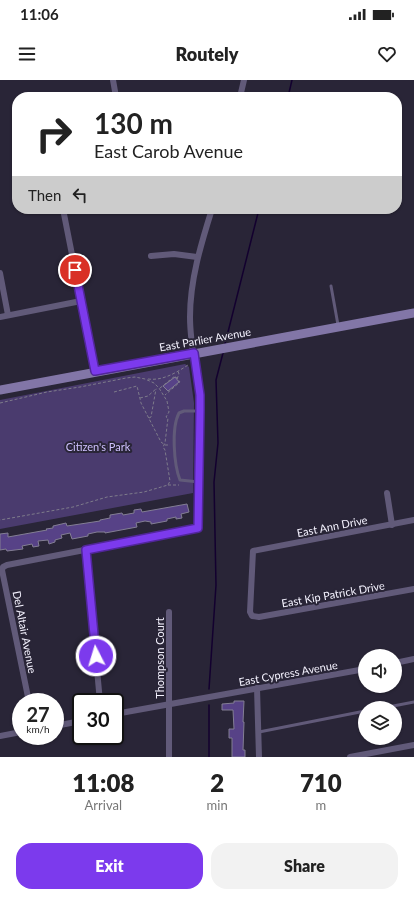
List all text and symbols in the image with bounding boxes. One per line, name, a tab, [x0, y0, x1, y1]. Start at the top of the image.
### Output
text: 11:06	[20, 5, 59, 23]
icon: menu	[16, 43, 38, 65]
text: Routely	[176, 43, 238, 65]
icon: heart	[376, 43, 398, 65]
text: 130 m	[94, 106, 173, 140]
icon: right	[28, 108, 80, 160]
text: East Carob Avenue	[94, 140, 243, 162]
icon: left	[69, 184, 91, 206]
text: Then	[28, 186, 61, 204]
pin	[58, 253, 92, 287]
icon: arrive	[64, 259, 86, 281]
street label: East Parlier Avenue	[158, 325, 252, 353]
park label: Citizen's Park	[66, 440, 131, 453]
street label: East Ann Drive	[296, 513, 369, 539]
street label: East Kip Patrick Drive	[280, 578, 386, 609]
street label: Del Altair Avenue	[11, 590, 39, 675]
street label: Thompson Court	[153, 617, 166, 699]
position arrow	[75, 635, 117, 677]
map controls	[358, 649, 402, 745]
button: sound	[358, 649, 402, 693]
street label: East Cypress Avenue	[238, 658, 339, 688]
speed limit sign: 30	[72, 693, 124, 745]
button: layers	[358, 701, 402, 745]
text: 27	[26, 702, 50, 726]
text: km/h	[26, 723, 50, 735]
text: 11:08	[72, 768, 134, 797]
text: 2	[210, 768, 224, 797]
text: 710	[300, 768, 342, 797]
text: Arrival	[85, 797, 122, 813]
text: min	[207, 797, 228, 813]
text: m	[315, 797, 326, 813]
button: Exit	[16, 843, 203, 889]
button: Share	[211, 843, 398, 889]

